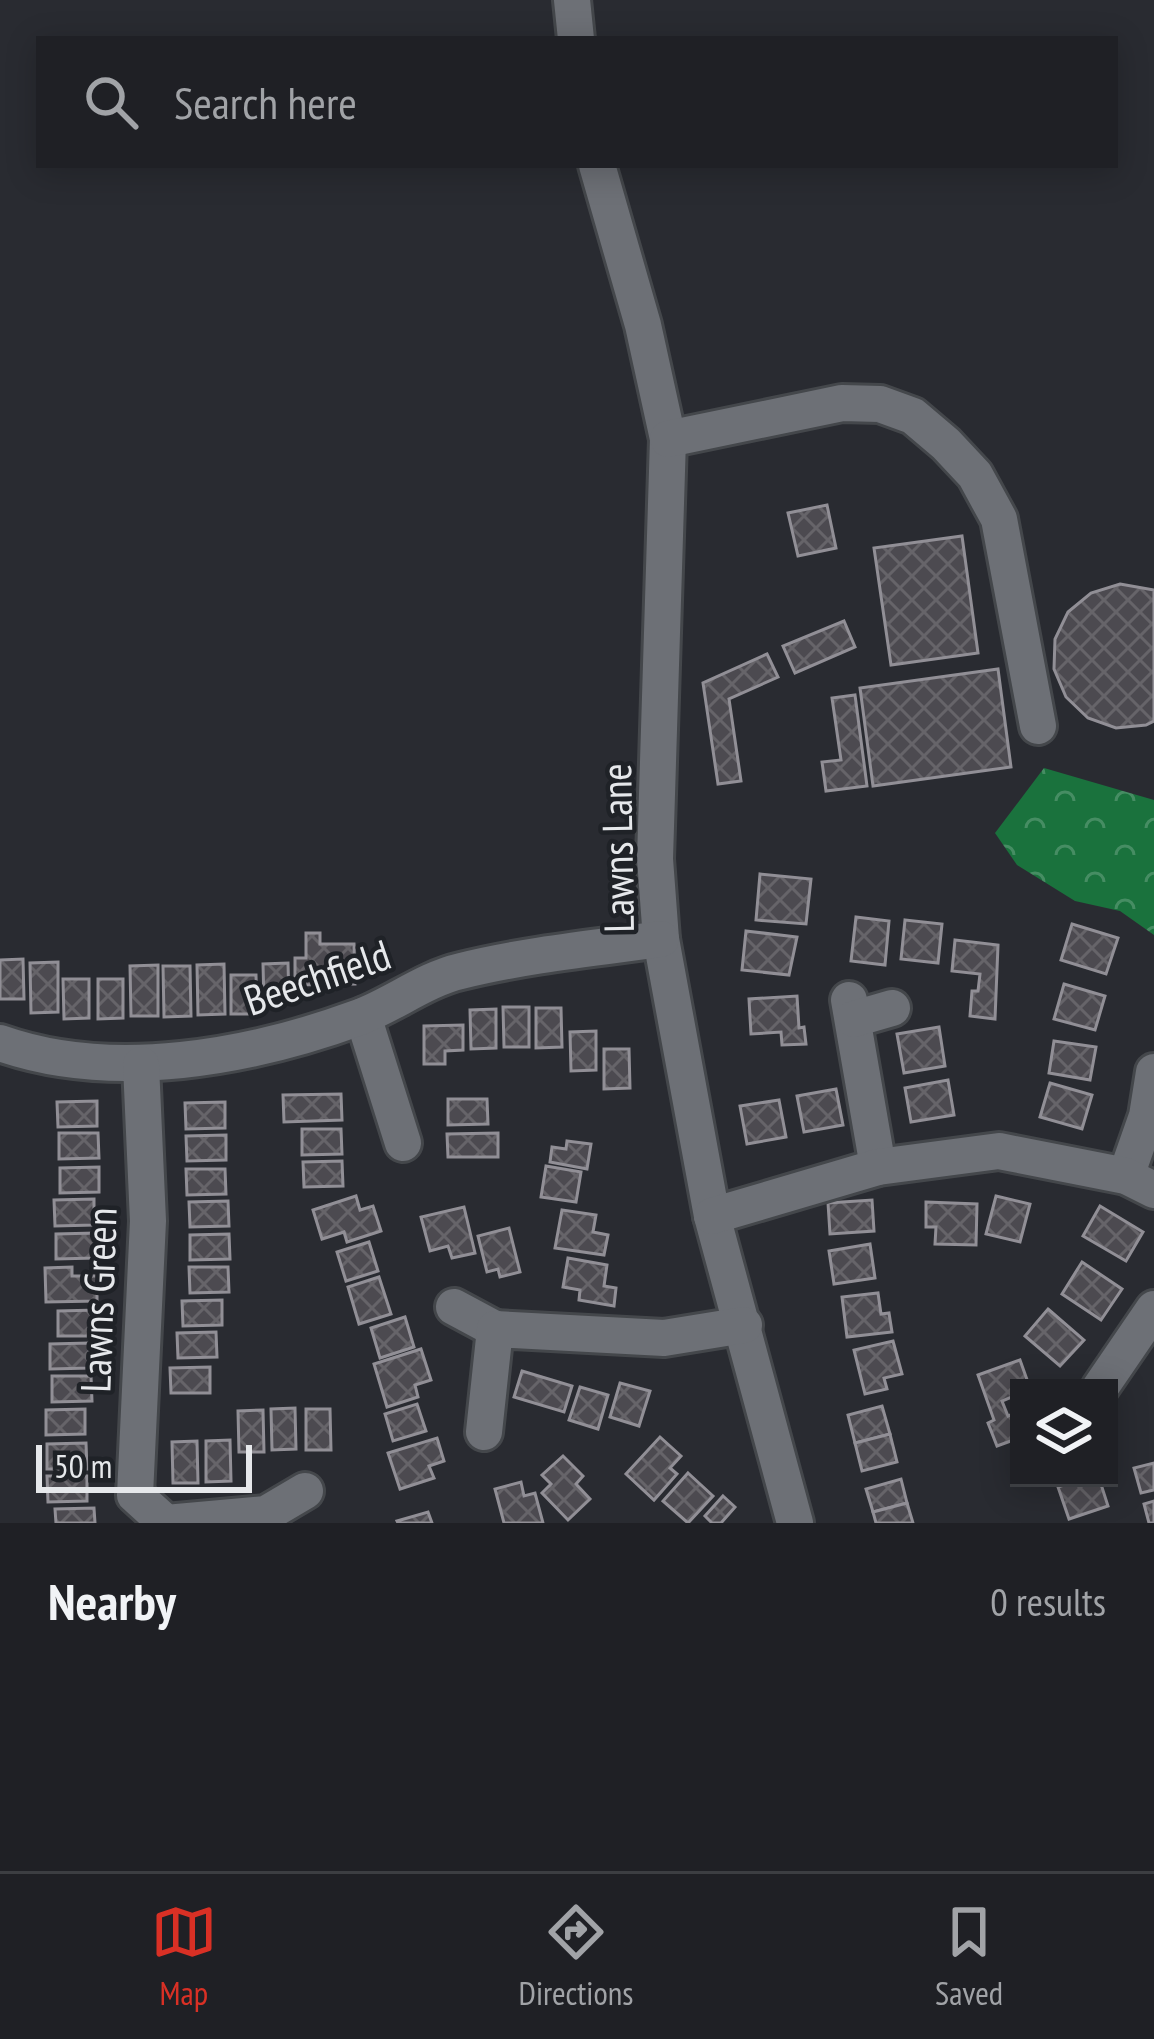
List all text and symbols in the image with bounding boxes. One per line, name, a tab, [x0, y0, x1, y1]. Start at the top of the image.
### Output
search box	[36, 36, 1118, 168]
icon: search	[78, 69, 144, 135]
text: Search here	[174, 73, 357, 131]
street label: Lawns Lane	[588, 763, 646, 933]
street label: Beechfield	[237, 926, 397, 1028]
street label: Lawns Green	[67, 1207, 129, 1393]
map controls	[1010, 1379, 1118, 1487]
button: layers	[1010, 1379, 1118, 1487]
scale bar	[36, 1439, 252, 1492]
text: 50 m	[54, 1444, 112, 1487]
text: Nearby	[48, 1568, 176, 1634]
text: 0 results	[990, 1576, 1106, 1627]
tab: Map	[151, 1899, 217, 2014]
tab: Directions	[519, 1899, 633, 2014]
tab: Saved	[935, 1899, 1003, 2014]

